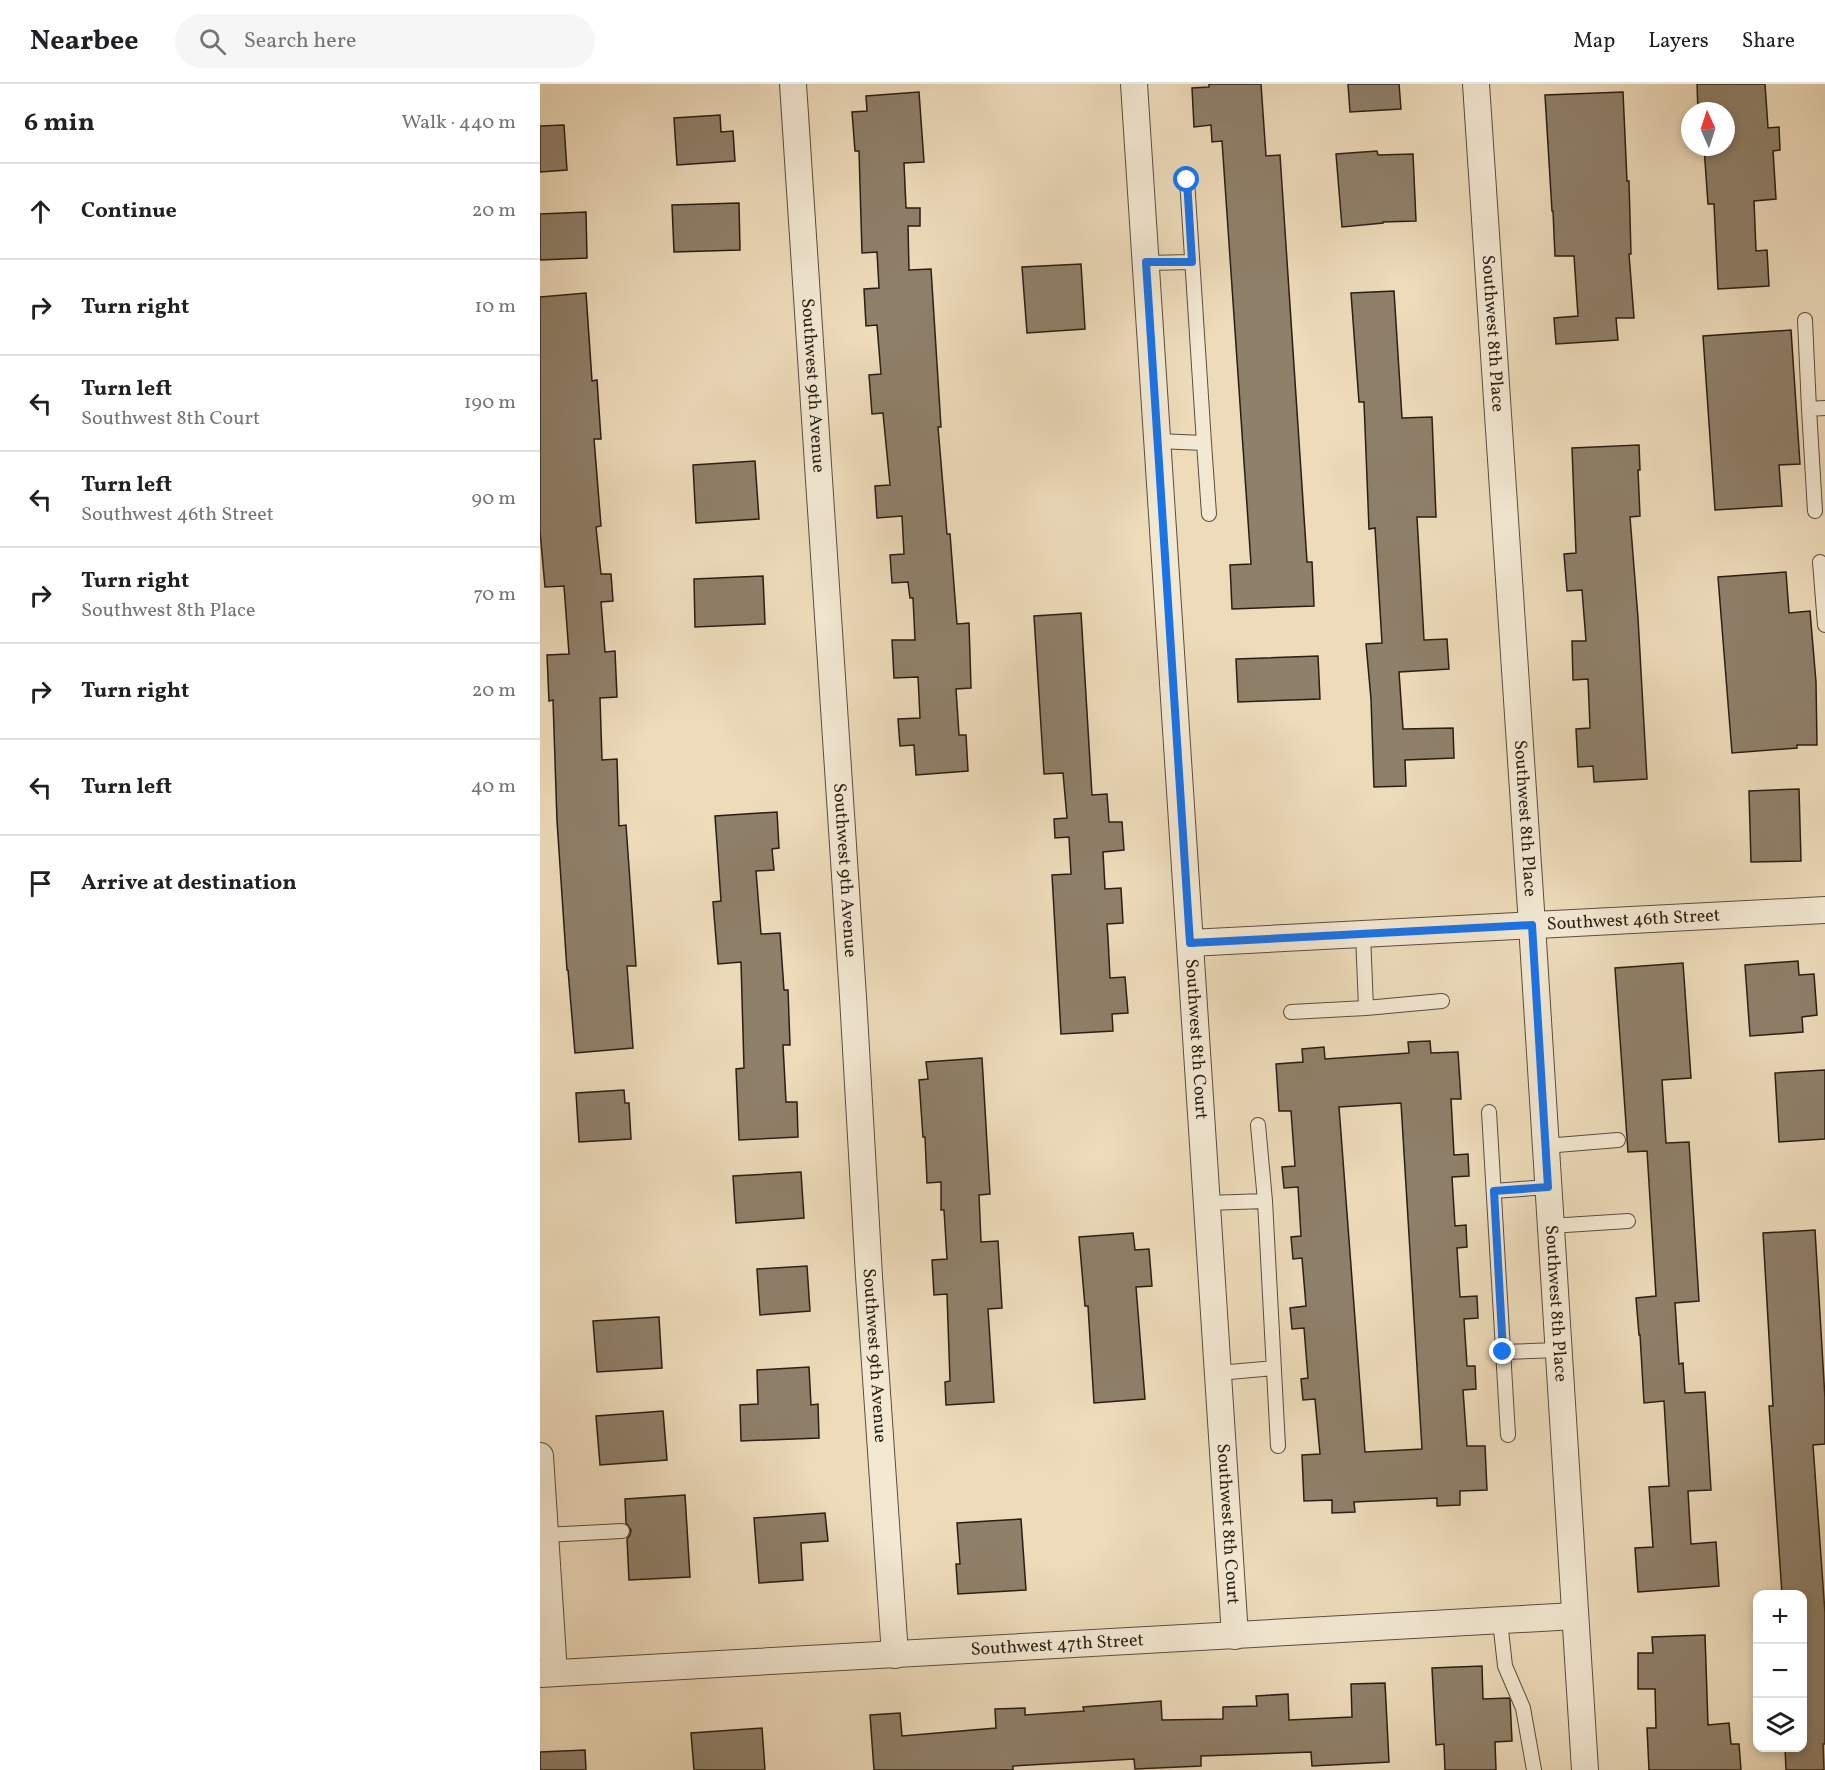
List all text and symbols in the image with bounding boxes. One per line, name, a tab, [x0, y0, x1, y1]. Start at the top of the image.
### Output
search box	[175, 14, 595, 68]
text: Nearbee	[30, 22, 139, 61]
icon: search	[196, 25, 229, 58]
text: Search here	[244, 26, 356, 57]
text: Map	[1573, 27, 1615, 56]
text: Layers	[1648, 27, 1709, 56]
text: Share	[1742, 27, 1795, 56]
north arrow	[1681, 102, 1735, 156]
text: 6 min	[24, 105, 95, 141]
text: Walk · 440 m	[401, 109, 516, 137]
route start	[1173, 166, 1199, 192]
icon: ahead	[24, 195, 57, 228]
text: Continue	[81, 196, 177, 227]
text: 20 m	[472, 197, 516, 225]
street label: Southwest 8th Place	[1475, 254, 1510, 413]
icon: right	[24, 291, 57, 324]
text: Turn right	[81, 292, 189, 323]
text: 10 m	[475, 293, 516, 321]
street label: Southwest 9th Avenue	[795, 297, 831, 473]
text: Turn left	[81, 374, 172, 405]
icon: left	[24, 387, 57, 420]
text: 190 m	[464, 389, 516, 417]
text: Southwest 8th Court	[81, 405, 260, 433]
text: Turn left	[81, 470, 172, 501]
icon: left	[24, 483, 57, 516]
text: 90 m	[472, 485, 516, 513]
text: Southwest 46th Street	[81, 501, 274, 529]
text: Turn right	[81, 566, 189, 597]
icon: right	[24, 579, 57, 612]
text: 70 m	[473, 581, 516, 609]
text: Southwest 8th Place	[81, 597, 256, 625]
icon: right	[24, 675, 57, 708]
text: Turn right	[81, 676, 189, 707]
text: 20 m	[472, 677, 516, 705]
street label: Southwest 8th Place	[1507, 739, 1543, 898]
icon: left	[24, 771, 57, 804]
text: Turn left	[81, 772, 172, 803]
text: 40 m	[471, 773, 516, 801]
street label: Southwest 9th Avenue	[826, 782, 863, 958]
icon: arrive	[24, 867, 57, 900]
text: Arrive at destination	[81, 868, 297, 899]
street label: Southwest 46th Street	[1546, 903, 1721, 937]
street label: Southwest 8th Court	[1178, 958, 1214, 1120]
street label: Southwest 8th Place	[1538, 1224, 1573, 1383]
street label: Southwest 9th Avenue	[856, 1267, 893, 1443]
route end	[1489, 1338, 1515, 1364]
street label: Southwest 8th Court	[1210, 1443, 1245, 1605]
map controls	[1753, 1590, 1807, 1752]
button: +	[1753, 1590, 1807, 1644]
street label: Southwest 47th Street	[970, 1628, 1144, 1662]
button: −	[1753, 1644, 1807, 1698]
button: layers	[1753, 1698, 1807, 1752]

